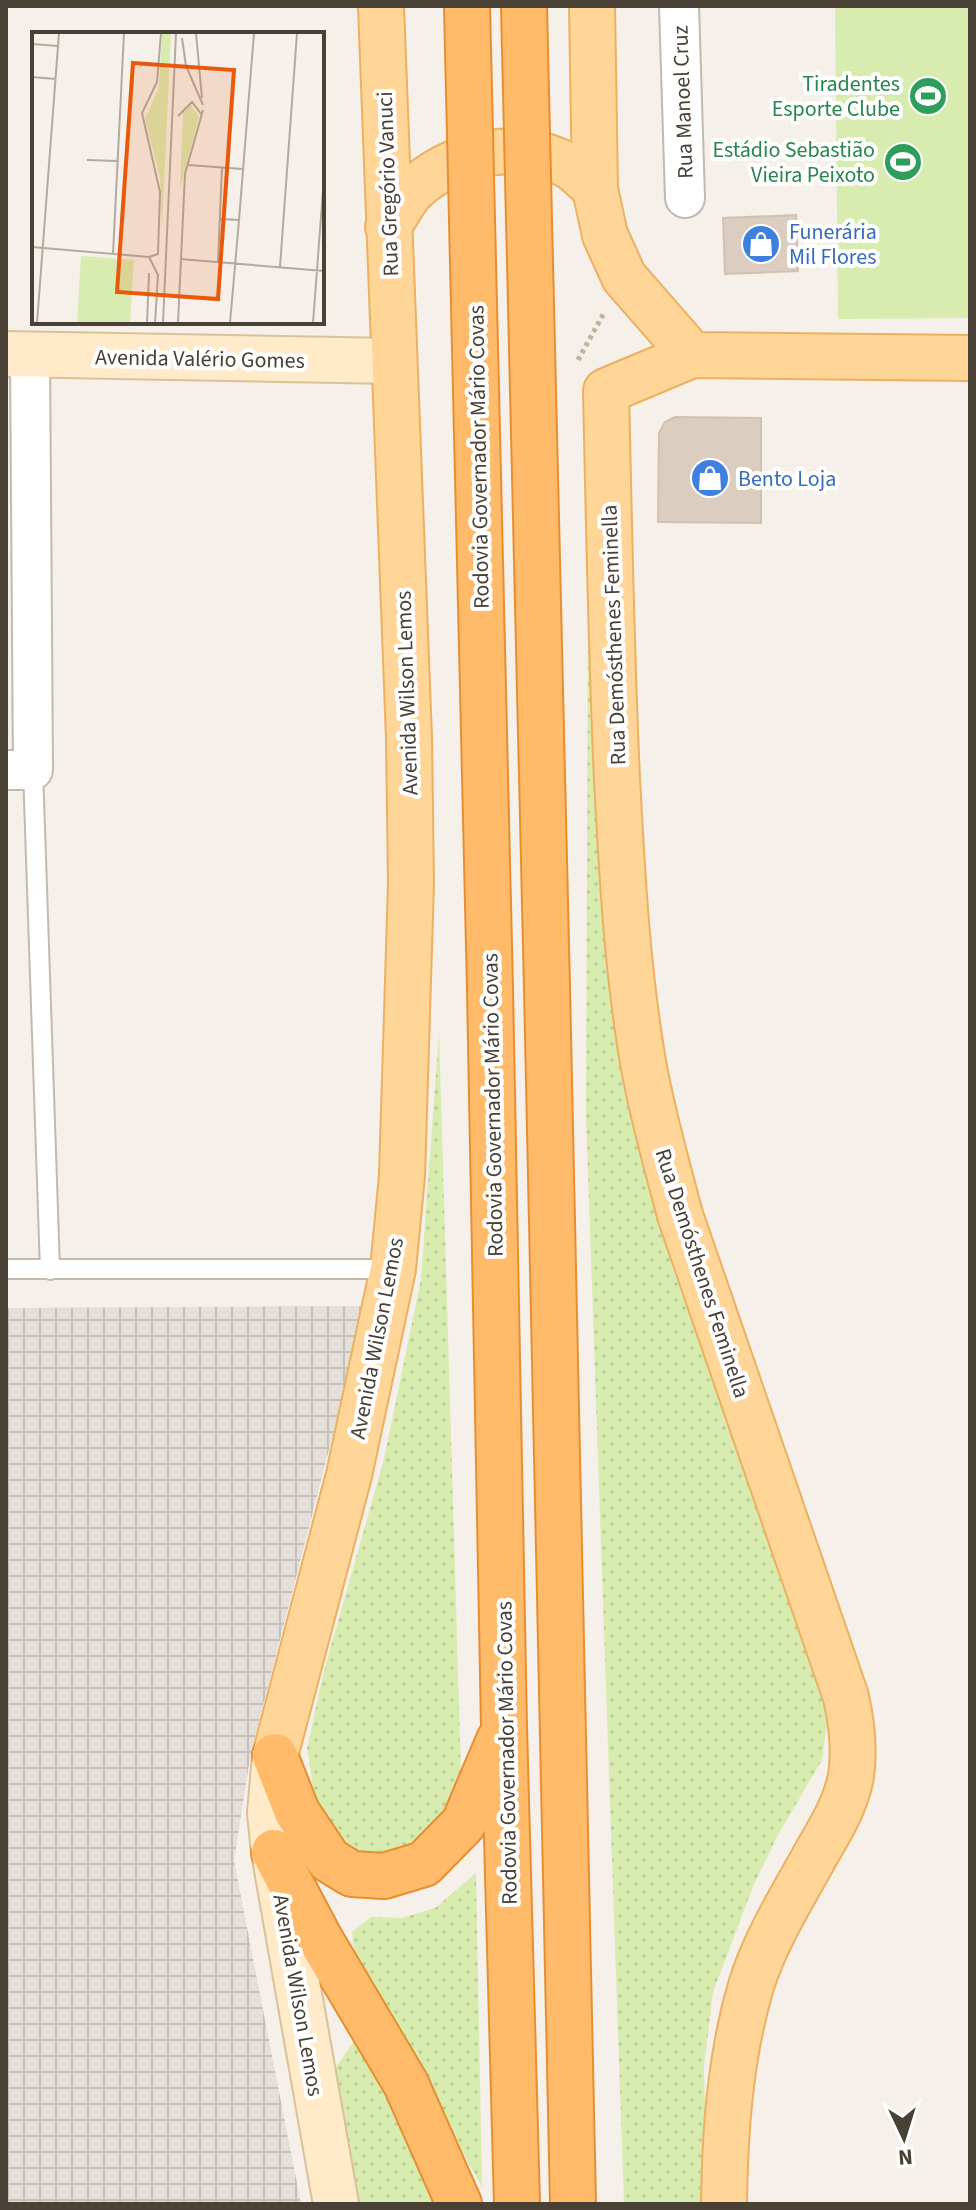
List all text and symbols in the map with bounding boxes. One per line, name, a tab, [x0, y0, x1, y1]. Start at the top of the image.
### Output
street label: Rua Manoel Cruz	[664, 25, 702, 179]
inset map	[32, 32, 324, 324]
place label: Tiradentes Esporte Clube	[772, 68, 900, 125]
sports icon: Tiradentes Esporte Clube	[907, 75, 949, 117]
street label: Rua Gregório Vanuci	[369, 91, 407, 277]
place label: Estádio Sebastião Vieira Peixoto	[712, 134, 875, 191]
sports icon: Estádio Sebastião Vieira Peixoto	[882, 141, 924, 183]
place label: Funerária Mil Flores	[789, 216, 877, 273]
shop icon: Funerária Mil Flores	[740, 223, 782, 265]
street label: Rodovia Governador Mário Covas	[460, 305, 498, 609]
street label: Avenida Valério Gomes	[95, 341, 305, 377]
shop icon: Bento Loja	[689, 457, 731, 499]
place label: Bento Loja	[738, 463, 836, 495]
street label: Rua Demósthenes Feminella	[593, 504, 635, 766]
street label: Avenida Wilson Lemos	[387, 590, 427, 796]
street label: Rodovia Governador Mário Covas	[474, 953, 512, 1257]
street label: Rua Demósthenes Feminella	[647, 1144, 758, 1402]
street label: Avenida Wilson Lemos	[342, 1235, 412, 1442]
street label: Rodovia Governador Mário Covas	[488, 1601, 526, 1905]
street label: Avenida Wilson Lemos	[264, 1892, 332, 2099]
north arrow	[864, 2098, 944, 2178]
text: N	[897, 2140, 914, 2173]

